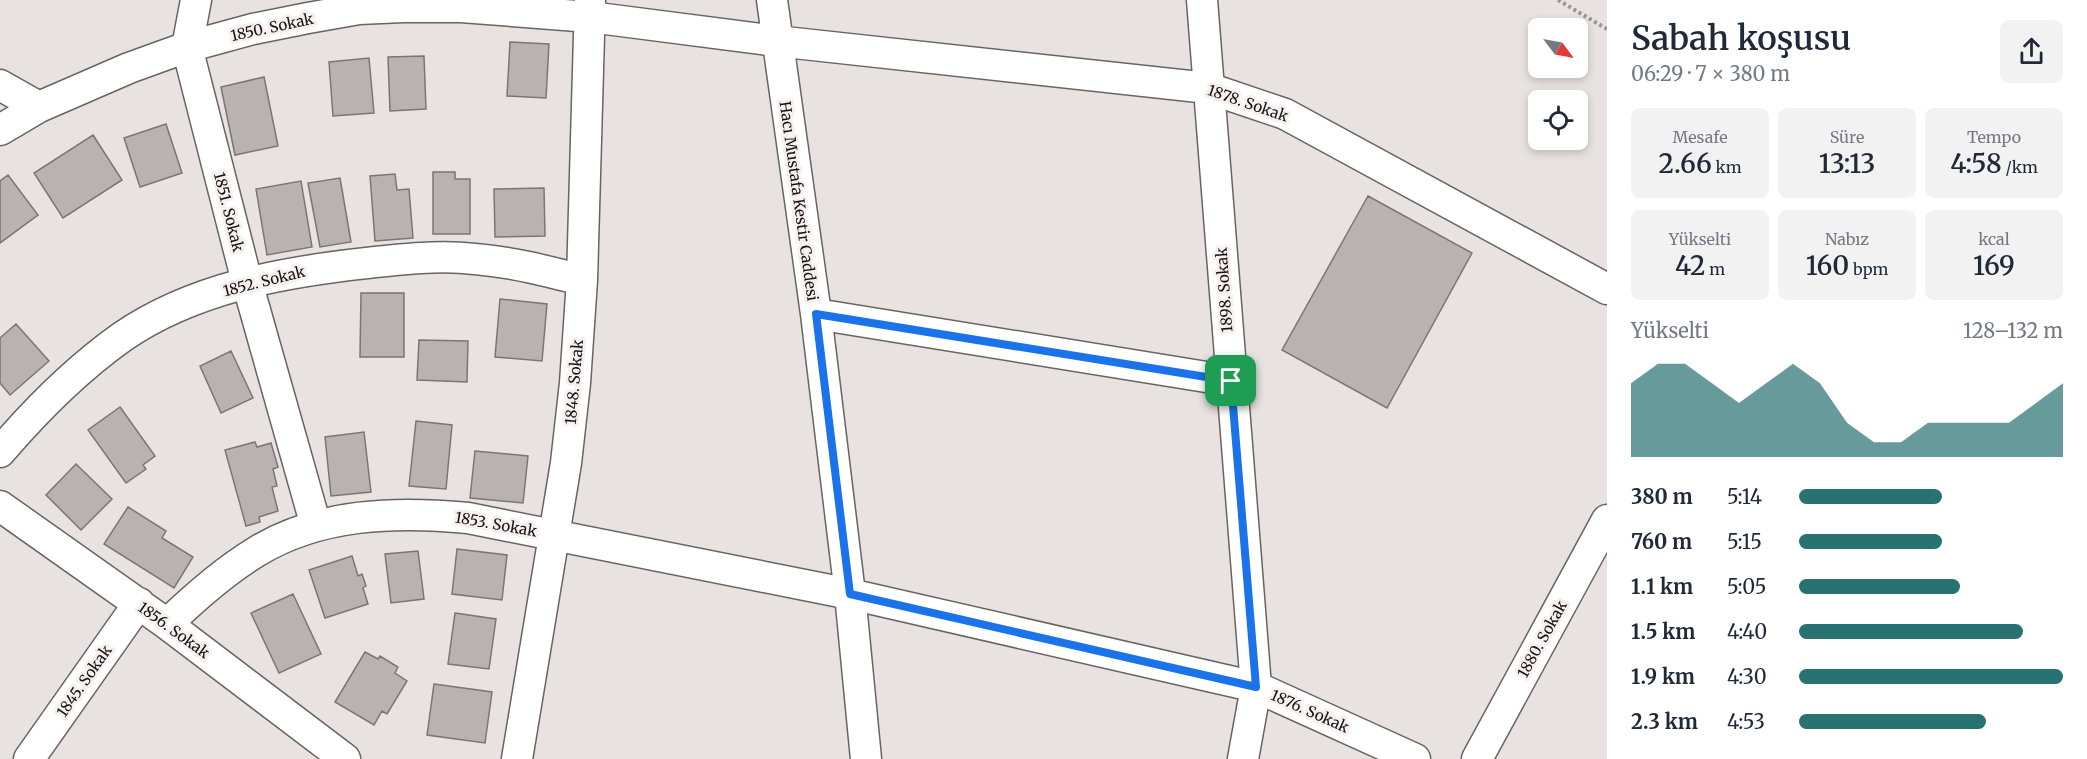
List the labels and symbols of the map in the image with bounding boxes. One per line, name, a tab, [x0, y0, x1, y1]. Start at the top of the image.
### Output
street label: 1850. Sokak	[229, 9, 316, 45]
north arrow	[1528, 18, 1588, 78]
street label: 1878. Sokak	[1205, 80, 1291, 126]
street label: Hacı Mustafa Kestir Caddesi	[776, 100, 822, 302]
street label: 1851. Sokak	[210, 170, 248, 254]
street label: 1898. Sokak	[1212, 247, 1236, 333]
street label: 1852. Sokak	[221, 262, 307, 300]
street label: 1848. Sokak	[561, 338, 587, 425]
pin	[1205, 355, 1256, 406]
street label: 1853. Sokak	[454, 507, 539, 541]
street label: 1880. Sokak	[1513, 597, 1571, 681]
street label: 1856. Sokak	[134, 598, 214, 663]
street label: 1845. Sokak	[52, 641, 116, 721]
street label: 1876. Sokak	[1268, 685, 1352, 737]

